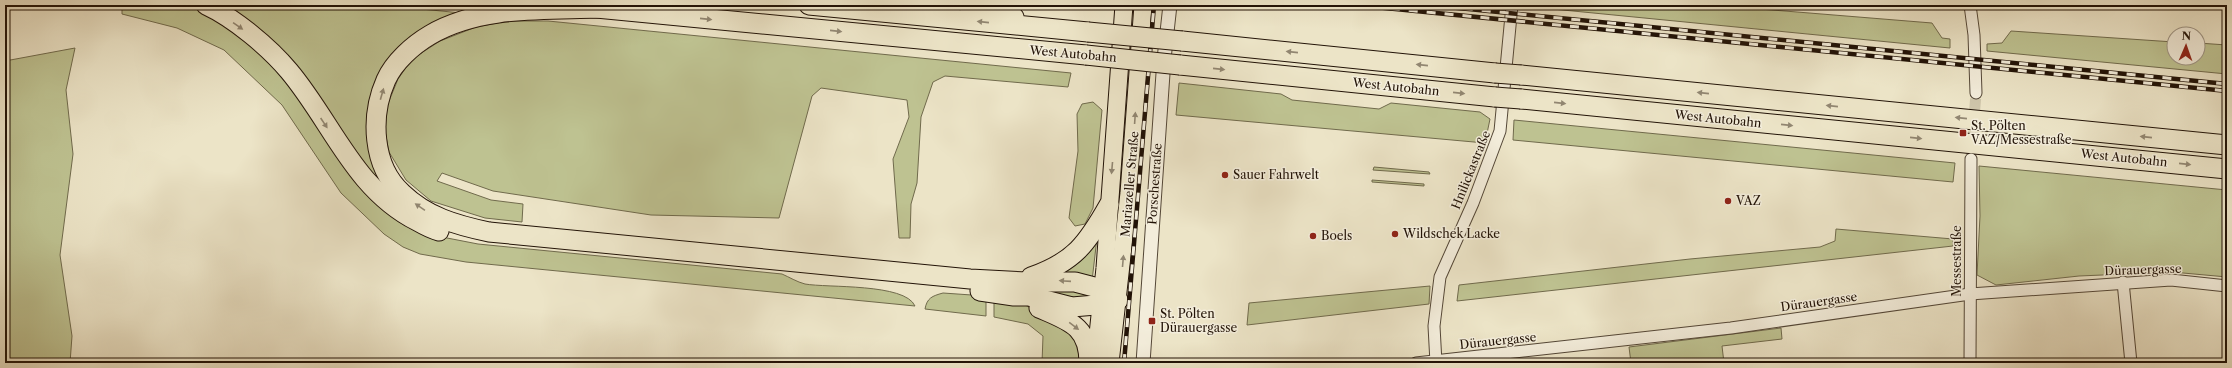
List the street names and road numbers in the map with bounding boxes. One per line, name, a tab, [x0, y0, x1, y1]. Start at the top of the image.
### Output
street label: West Autobahn	[1028, 42, 1118, 65]
street label: West Autobahn	[1351, 74, 1441, 99]
street label: West Autobahn	[1673, 106, 1763, 131]
street label: Hnilickastraße	[1448, 128, 1493, 211]
street label: Mariazeller Straße	[1117, 130, 1142, 237]
street label: Porschestraße	[1144, 142, 1165, 225]
street label: West Autobahn	[2079, 145, 2169, 170]
street label: Messestraße	[1949, 225, 1964, 297]
street label: Dürauergasse	[2104, 261, 2182, 278]
street label: Dürauergasse	[1780, 289, 1858, 314]
street label: Dürauergasse	[1459, 329, 1537, 352]

